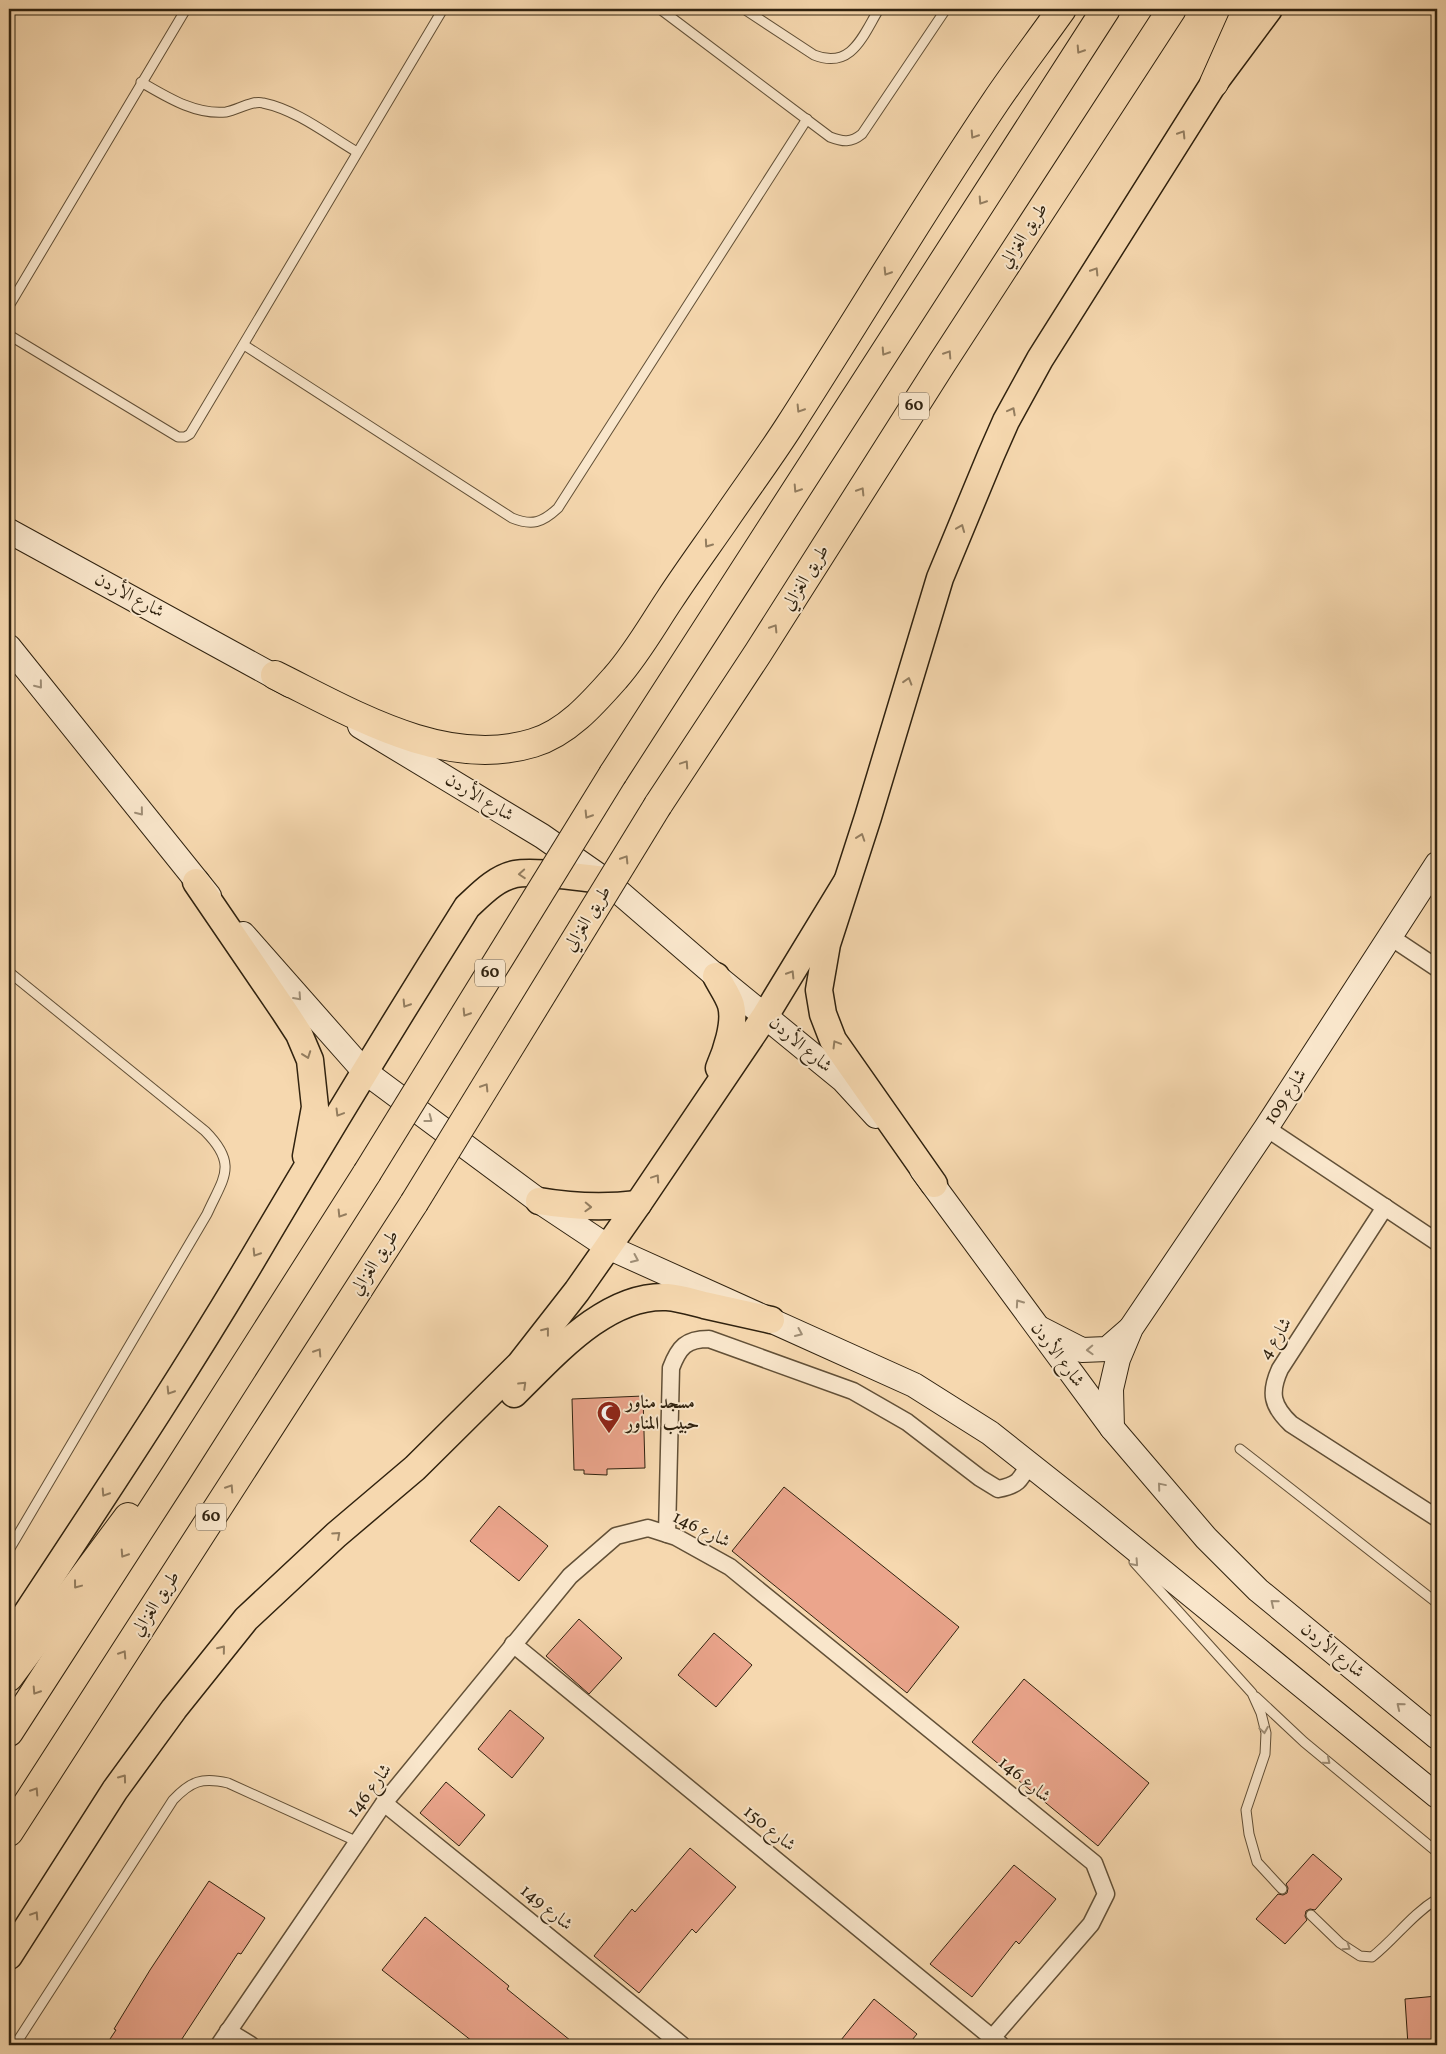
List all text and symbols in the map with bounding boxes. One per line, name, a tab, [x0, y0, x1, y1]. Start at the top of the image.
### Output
one-way arrow	[1077, 44, 1086, 53]
one-way arrow	[971, 130, 981, 139]
one-way arrow	[1175, 130, 1185, 139]
one-way arrow	[979, 196, 989, 205]
street label: طريق الغزالي	[994, 199, 1055, 274]
one-way arrow	[884, 267, 893, 276]
one-way arrow	[1089, 268, 1099, 277]
one-way arrow	[882, 347, 891, 356]
one-way arrow	[942, 350, 951, 359]
road number: 60	[899, 392, 929, 420]
one-way arrow	[797, 404, 806, 413]
one-way arrow	[1005, 407, 1015, 416]
one-way arrow	[794, 483, 803, 493]
one-way arrow	[855, 487, 864, 496]
one-way arrow	[954, 524, 965, 533]
one-way arrow	[705, 538, 714, 547]
street label: طريق الغزالي	[776, 540, 837, 616]
street label: شارع الأردن	[89, 565, 169, 626]
one-way arrow	[768, 625, 777, 634]
one-way arrow	[903, 678, 913, 686]
one-way arrow	[34, 679, 42, 688]
one-way arrow	[679, 760, 688, 770]
street label: شارع الأردن	[440, 766, 519, 829]
one-way arrow	[135, 806, 143, 815]
one-way arrow	[584, 810, 594, 819]
one-way arrow	[856, 833, 866, 842]
one-way arrow	[618, 855, 628, 864]
one-way arrow	[517, 868, 525, 879]
street label: طريق الغزالي	[558, 881, 619, 957]
road number: 60	[475, 960, 505, 986]
one-way arrow	[784, 971, 794, 980]
one-way arrow	[292, 991, 301, 1000]
one-way arrow	[403, 998, 412, 1008]
one-way arrow	[462, 1007, 472, 1016]
street label: شارع الأردن	[762, 1010, 838, 1080]
one-way arrow	[833, 1040, 843, 1049]
one-way arrow	[301, 1050, 311, 1059]
street label: شارع 109	[1259, 1064, 1314, 1130]
one-way arrow	[478, 1083, 488, 1092]
one-way arrow	[335, 1107, 345, 1116]
one-way arrow	[423, 1113, 433, 1122]
one-way arrow	[650, 1174, 659, 1184]
one-way arrow	[584, 1202, 592, 1213]
one-way arrow	[337, 1208, 347, 1217]
street label: طريق الغزالي	[345, 1226, 406, 1301]
one-way arrow	[253, 1247, 262, 1256]
one-way arrow	[630, 1253, 639, 1264]
one-way arrow	[1016, 1299, 1025, 1309]
street label: شارع 4	[1253, 1313, 1300, 1365]
street label: شارع الأردن	[1023, 1316, 1091, 1393]
one-way arrow	[794, 1326, 803, 1337]
one-way arrow	[540, 1328, 549, 1337]
one-way arrow	[1086, 1344, 1094, 1355]
one-way arrow	[311, 1348, 321, 1357]
one-way arrow	[518, 1382, 527, 1391]
one-way arrow	[167, 1385, 177, 1394]
place label: مسجد مناور حبيب المناور	[624, 1391, 699, 1437]
mosque icon: مسجد مناور حبيب المناور	[596, 1400, 622, 1434]
one-way arrow	[1158, 1483, 1167, 1492]
one-way arrow	[224, 1485, 233, 1494]
one-way arrow	[102, 1487, 111, 1496]
road number: 60	[196, 1504, 226, 1530]
street label: شارع 146	[667, 1505, 734, 1556]
one-way arrow	[331, 1532, 340, 1541]
one-way arrow	[121, 1548, 130, 1558]
one-way arrow	[1129, 1557, 1138, 1566]
street label: طريق الغزالي	[126, 1567, 187, 1642]
one-way arrow	[74, 1579, 83, 1589]
one-way arrow	[1271, 1600, 1280, 1609]
street label: شارع الأردن	[1294, 1616, 1371, 1685]
one-way arrow	[216, 1646, 224, 1655]
one-way arrow	[117, 1651, 126, 1660]
one-way arrow	[32, 1685, 42, 1694]
one-way arrow	[1396, 1703, 1405, 1712]
one-way arrow	[1259, 1726, 1269, 1735]
street label: شارع 146	[992, 1751, 1056, 1810]
one-way arrow	[1321, 1756, 1330, 1764]
street label: شارع 146	[342, 1759, 399, 1824]
one-way arrow	[117, 1775, 126, 1784]
one-way arrow	[29, 1788, 38, 1797]
street label: شارع 150	[737, 1800, 801, 1859]
street label: شارع 149	[514, 1879, 578, 1938]
one-way arrow	[29, 1911, 38, 1921]
one-way arrow	[1341, 1941, 1351, 1950]

